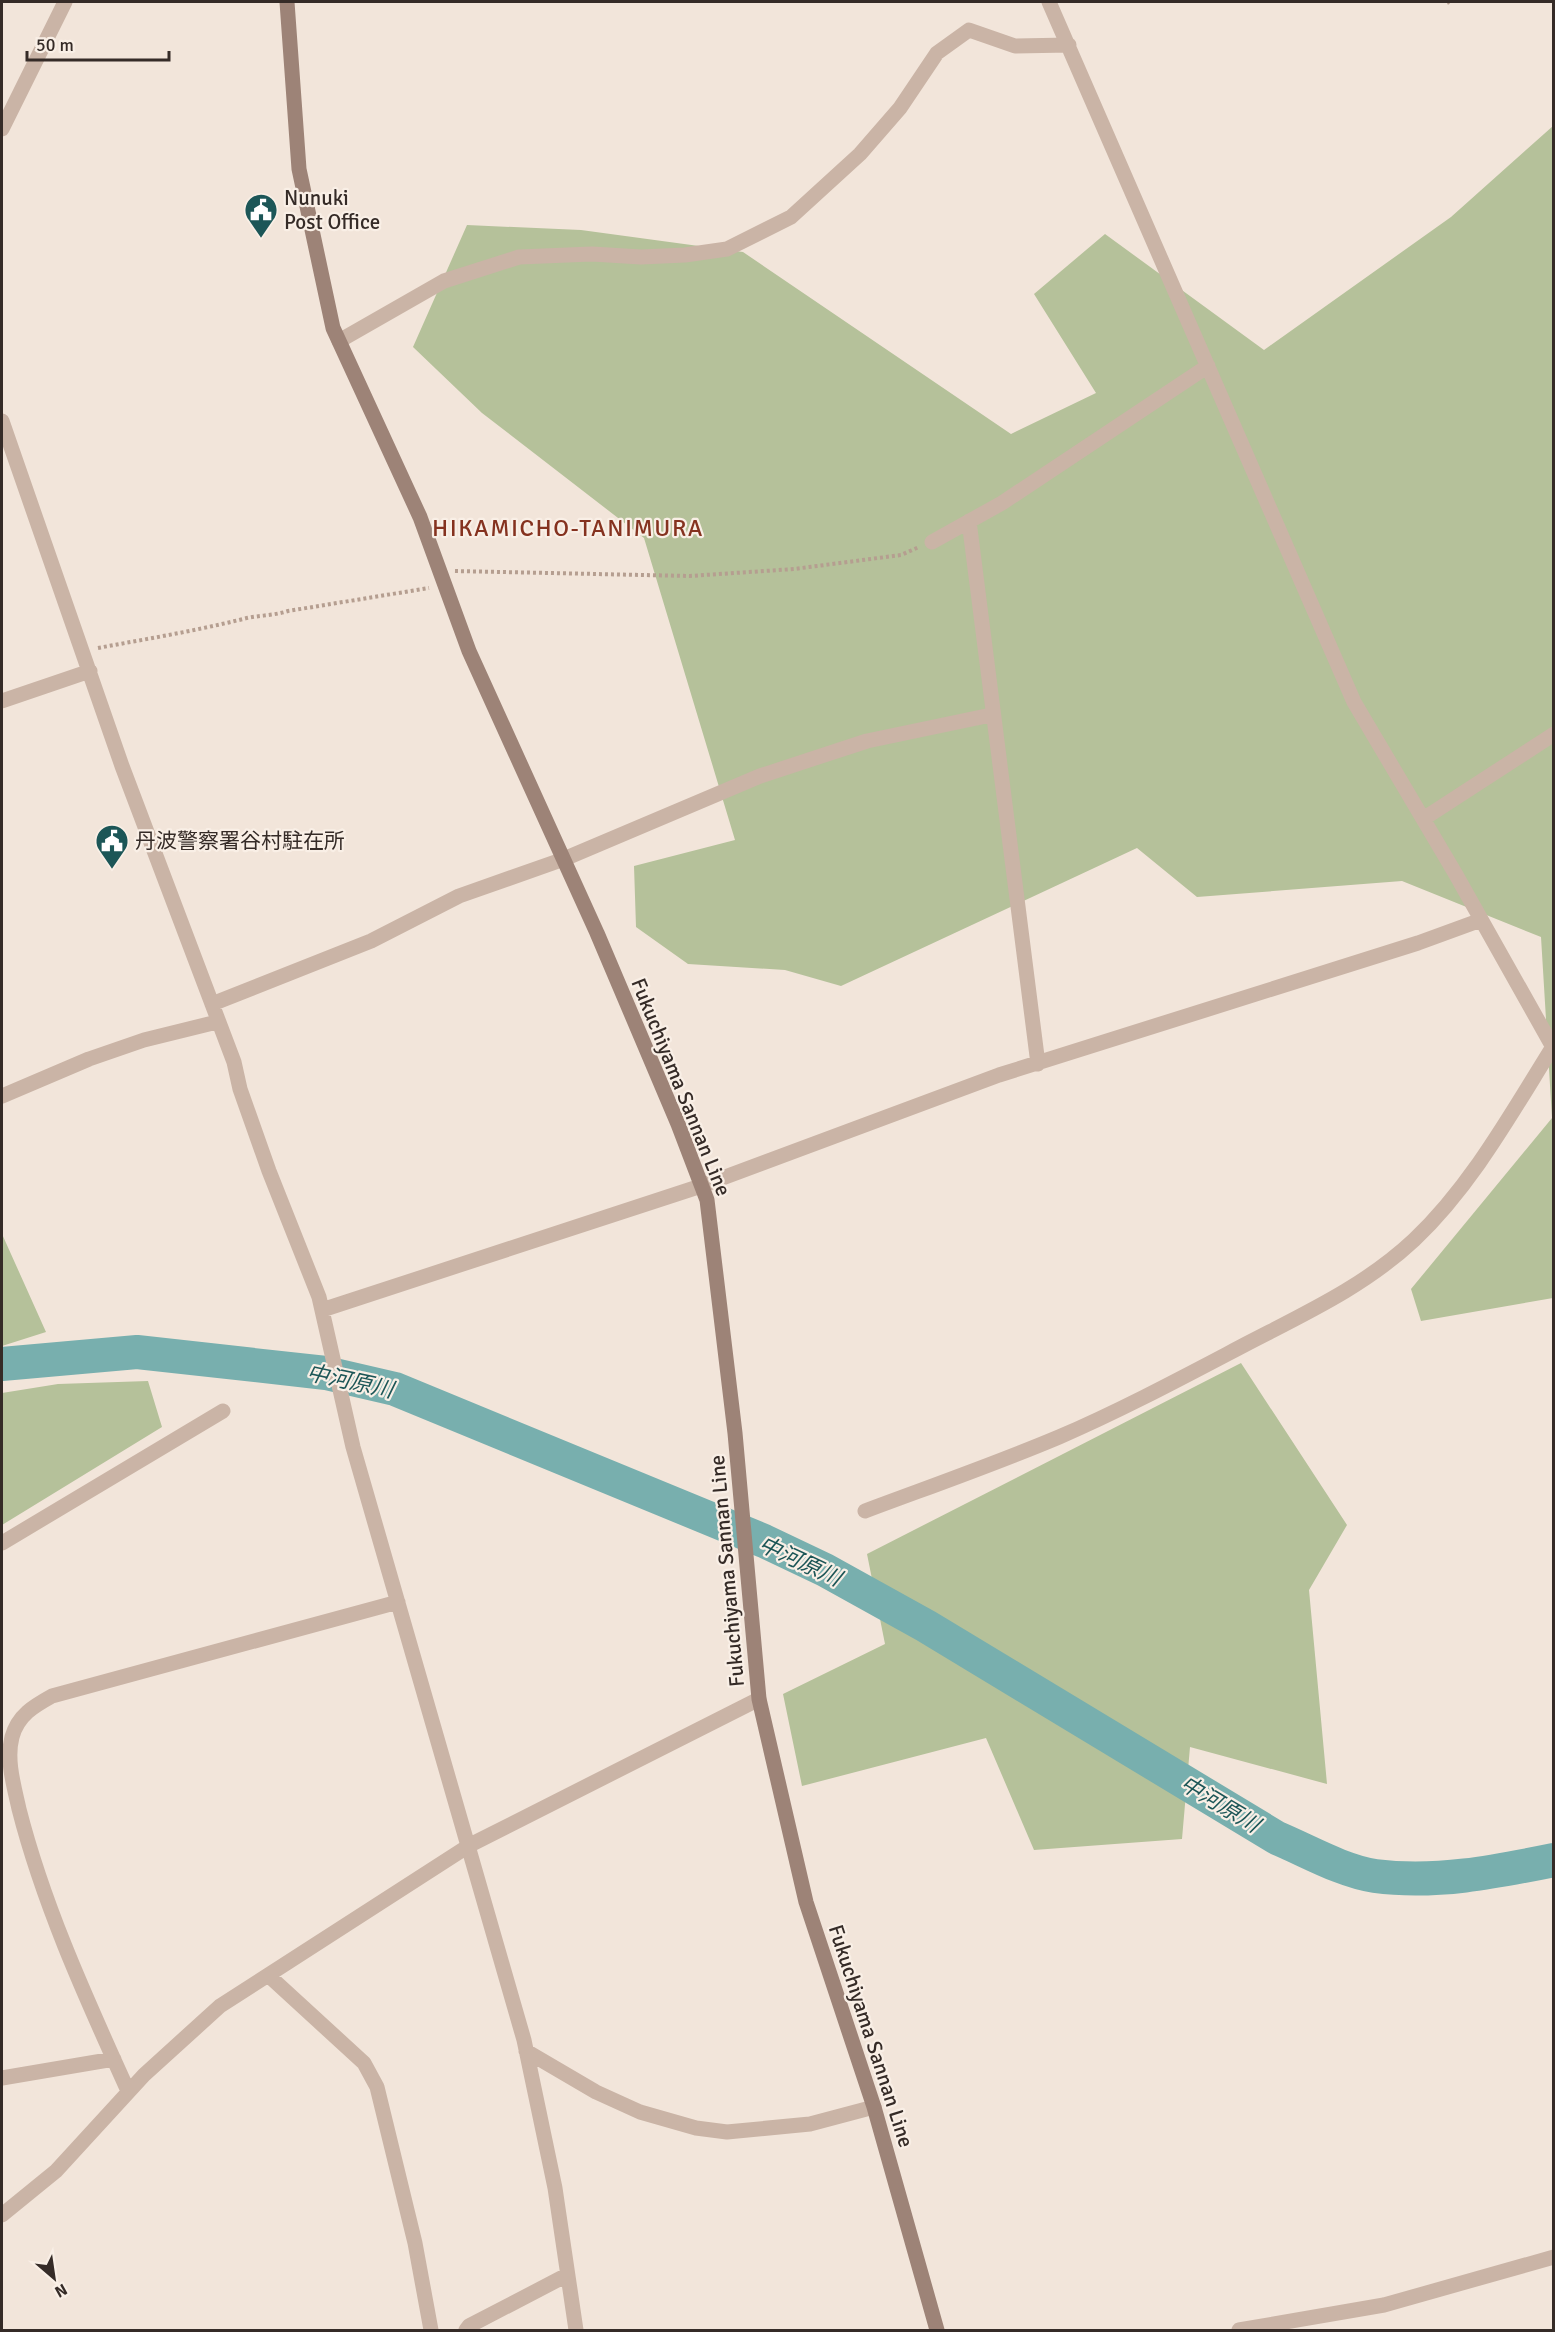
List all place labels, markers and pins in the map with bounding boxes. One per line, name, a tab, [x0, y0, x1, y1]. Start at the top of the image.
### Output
place label: Nunuki Post Office	[284, 185, 380, 235]
public building icon: Nunuki Post Office	[243, 192, 279, 239]
public building icon: 丹波警察署谷村駐在所	[94, 823, 130, 870]
place label: 丹波警察署谷村駐在所	[135, 828, 345, 854]

